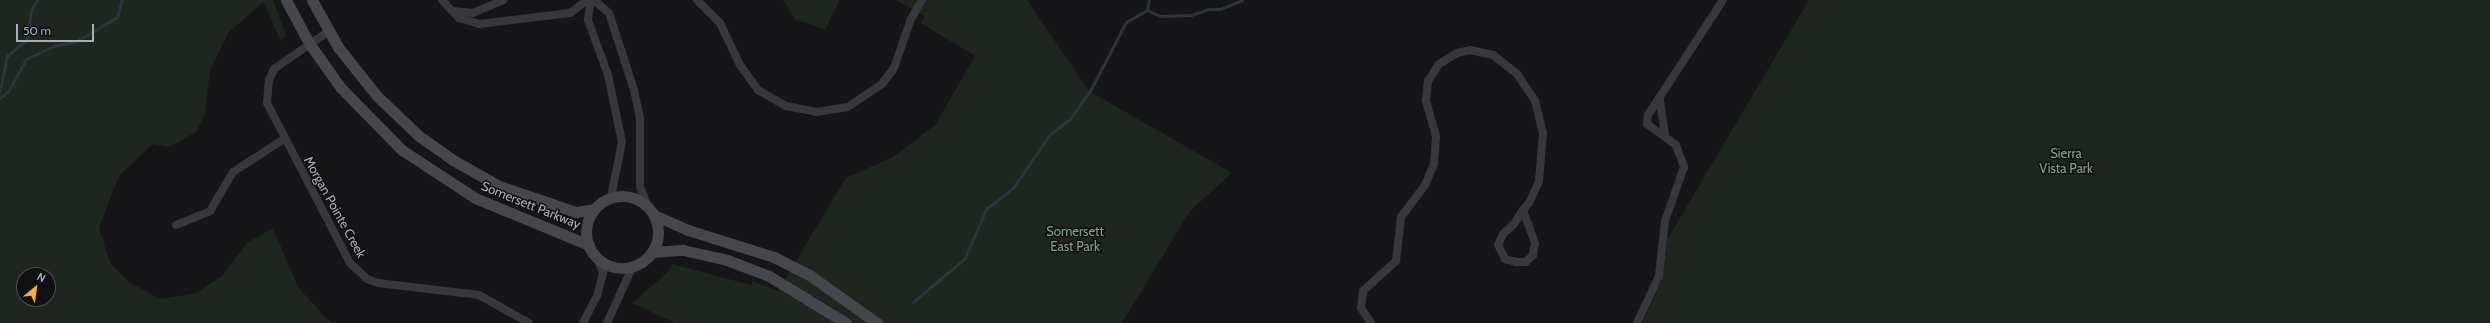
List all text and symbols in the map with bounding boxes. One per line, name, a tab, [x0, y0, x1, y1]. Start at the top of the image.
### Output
scale bar	[18, 16, 96, 42]
text: 50 m	[23, 23, 51, 38]
park label: Sierra Vista Park	[2039, 146, 2093, 177]
street label: Morgan Pointe Creek	[301, 153, 369, 261]
street label: Somersett Parkway	[479, 178, 583, 232]
park label: Somersett East Park	[1046, 224, 1104, 255]
north arrow	[16, 267, 56, 307]
text: N	[35, 269, 48, 285]

